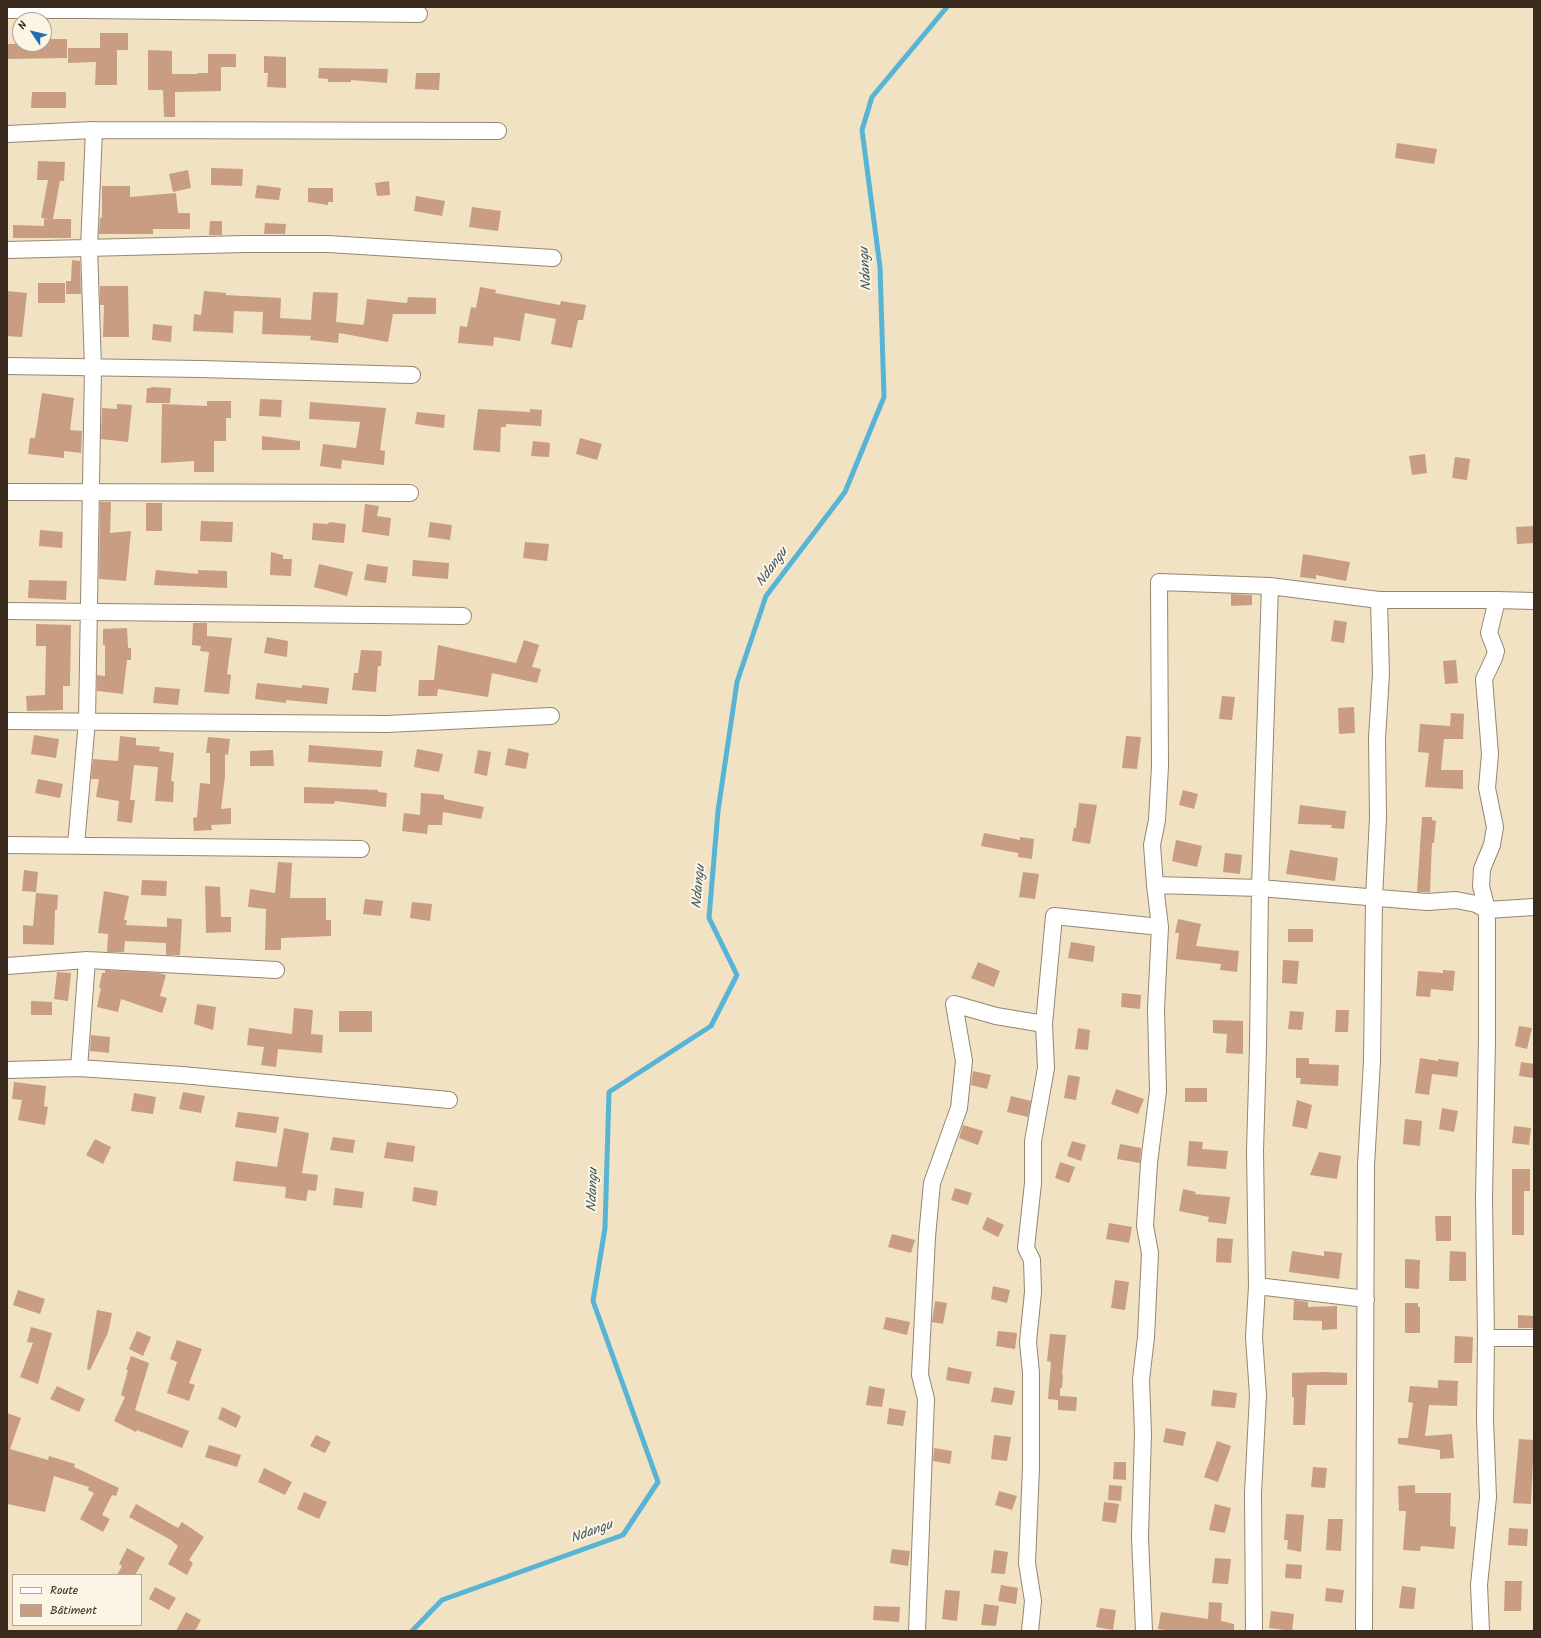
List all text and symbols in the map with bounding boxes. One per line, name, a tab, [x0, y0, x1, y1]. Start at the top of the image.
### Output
north arrow	[12, 12, 52, 52]
text: N	[14, 18, 32, 34]
water label: Ndangu	[857, 247, 877, 291]
water label: Ndangu	[753, 545, 793, 591]
water label: Ndangu	[690, 864, 710, 910]
water label: Ndangu	[585, 1168, 603, 1212]
water label: Ndangu	[569, 1518, 615, 1548]
legend	[12, 1574, 142, 1626]
text: Route	[50, 1581, 78, 1600]
text: Bâtiment	[50, 1601, 97, 1620]

